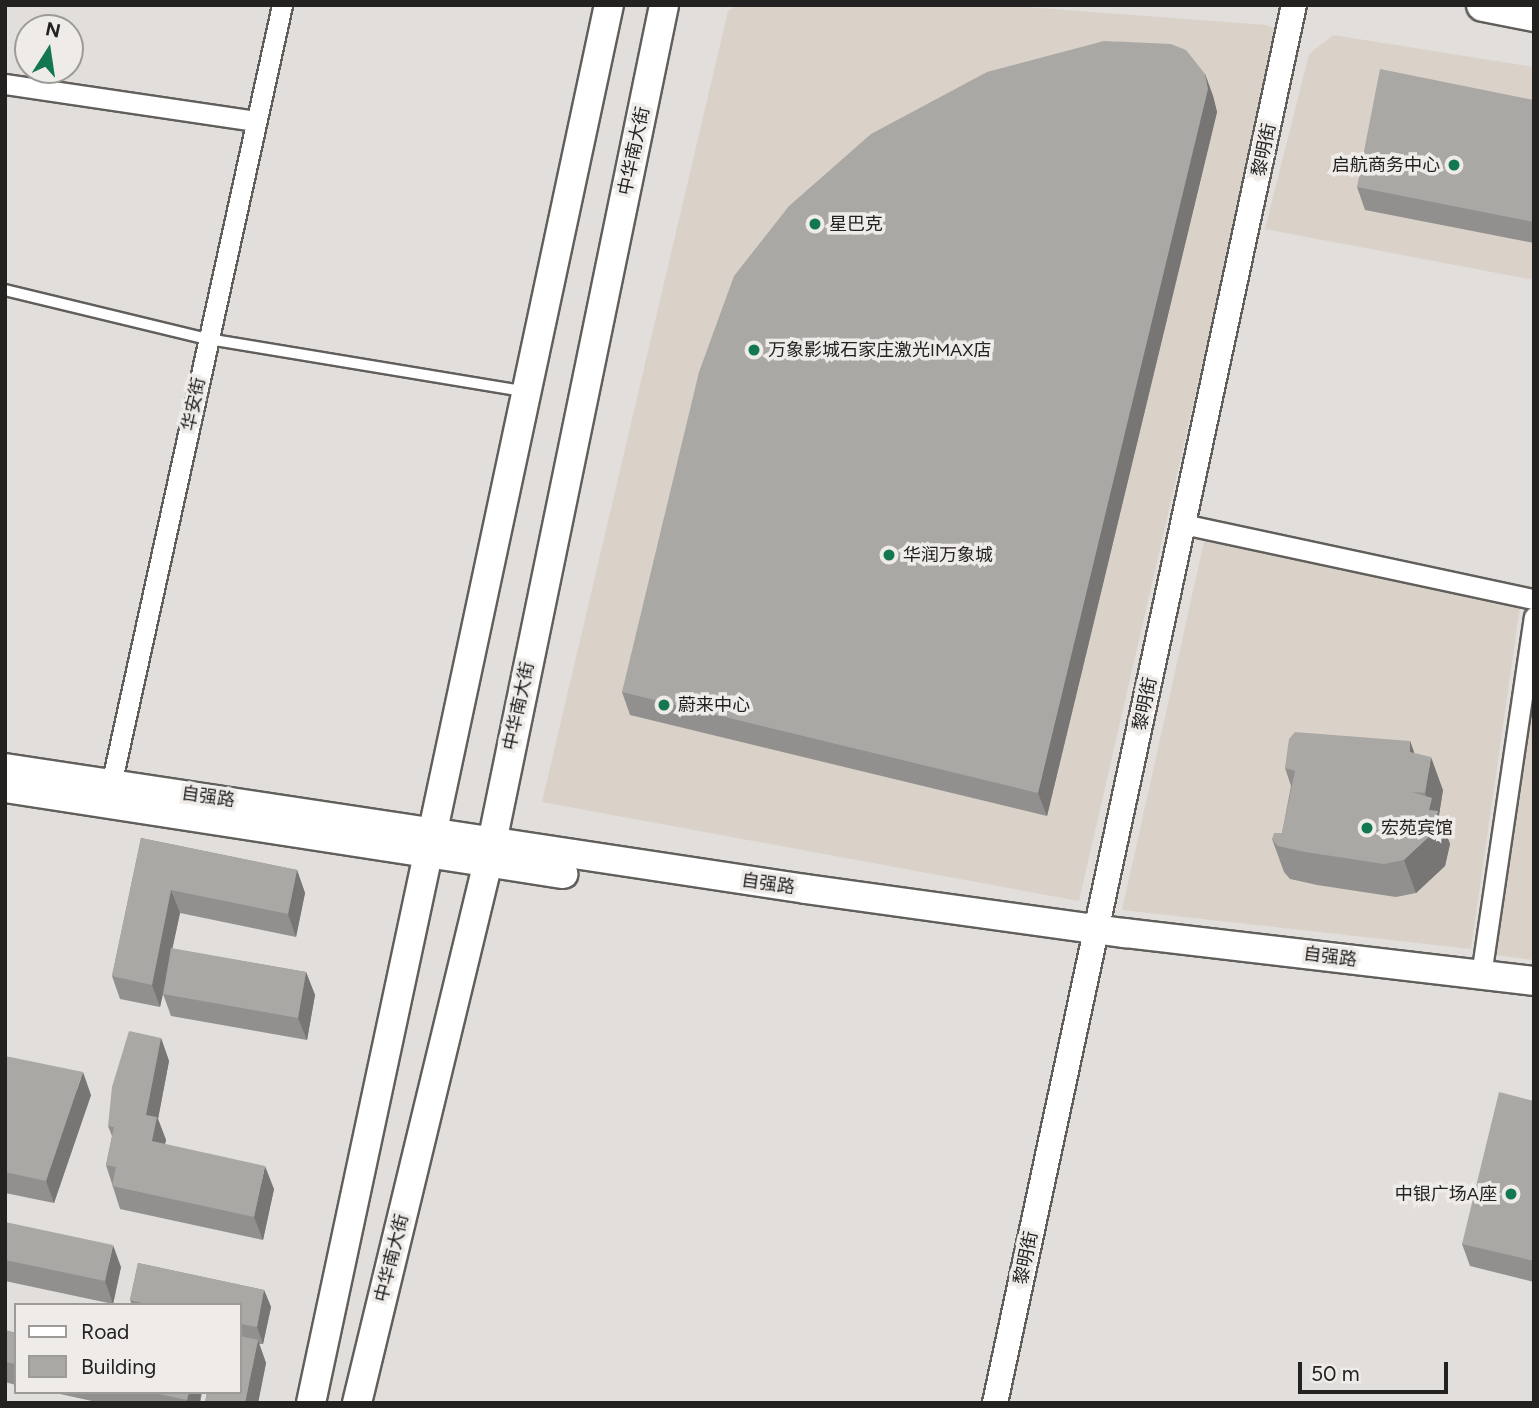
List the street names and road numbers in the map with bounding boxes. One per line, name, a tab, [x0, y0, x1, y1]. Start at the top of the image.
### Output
street label: 中华南大街	[614, 105, 654, 197]
street label: 黎明街	[1248, 121, 1280, 179]
street label: 华安街	[178, 375, 210, 433]
street label: 中华南大街	[499, 660, 539, 752]
street label: 黎明街	[1129, 675, 1161, 733]
street label: 自强路	[180, 783, 236, 811]
street label: 自强路	[740, 870, 796, 898]
street label: 自强路	[1302, 943, 1358, 971]
street label: 中华南大街	[371, 1212, 413, 1304]
street label: 黎明街	[1010, 1229, 1042, 1287]

